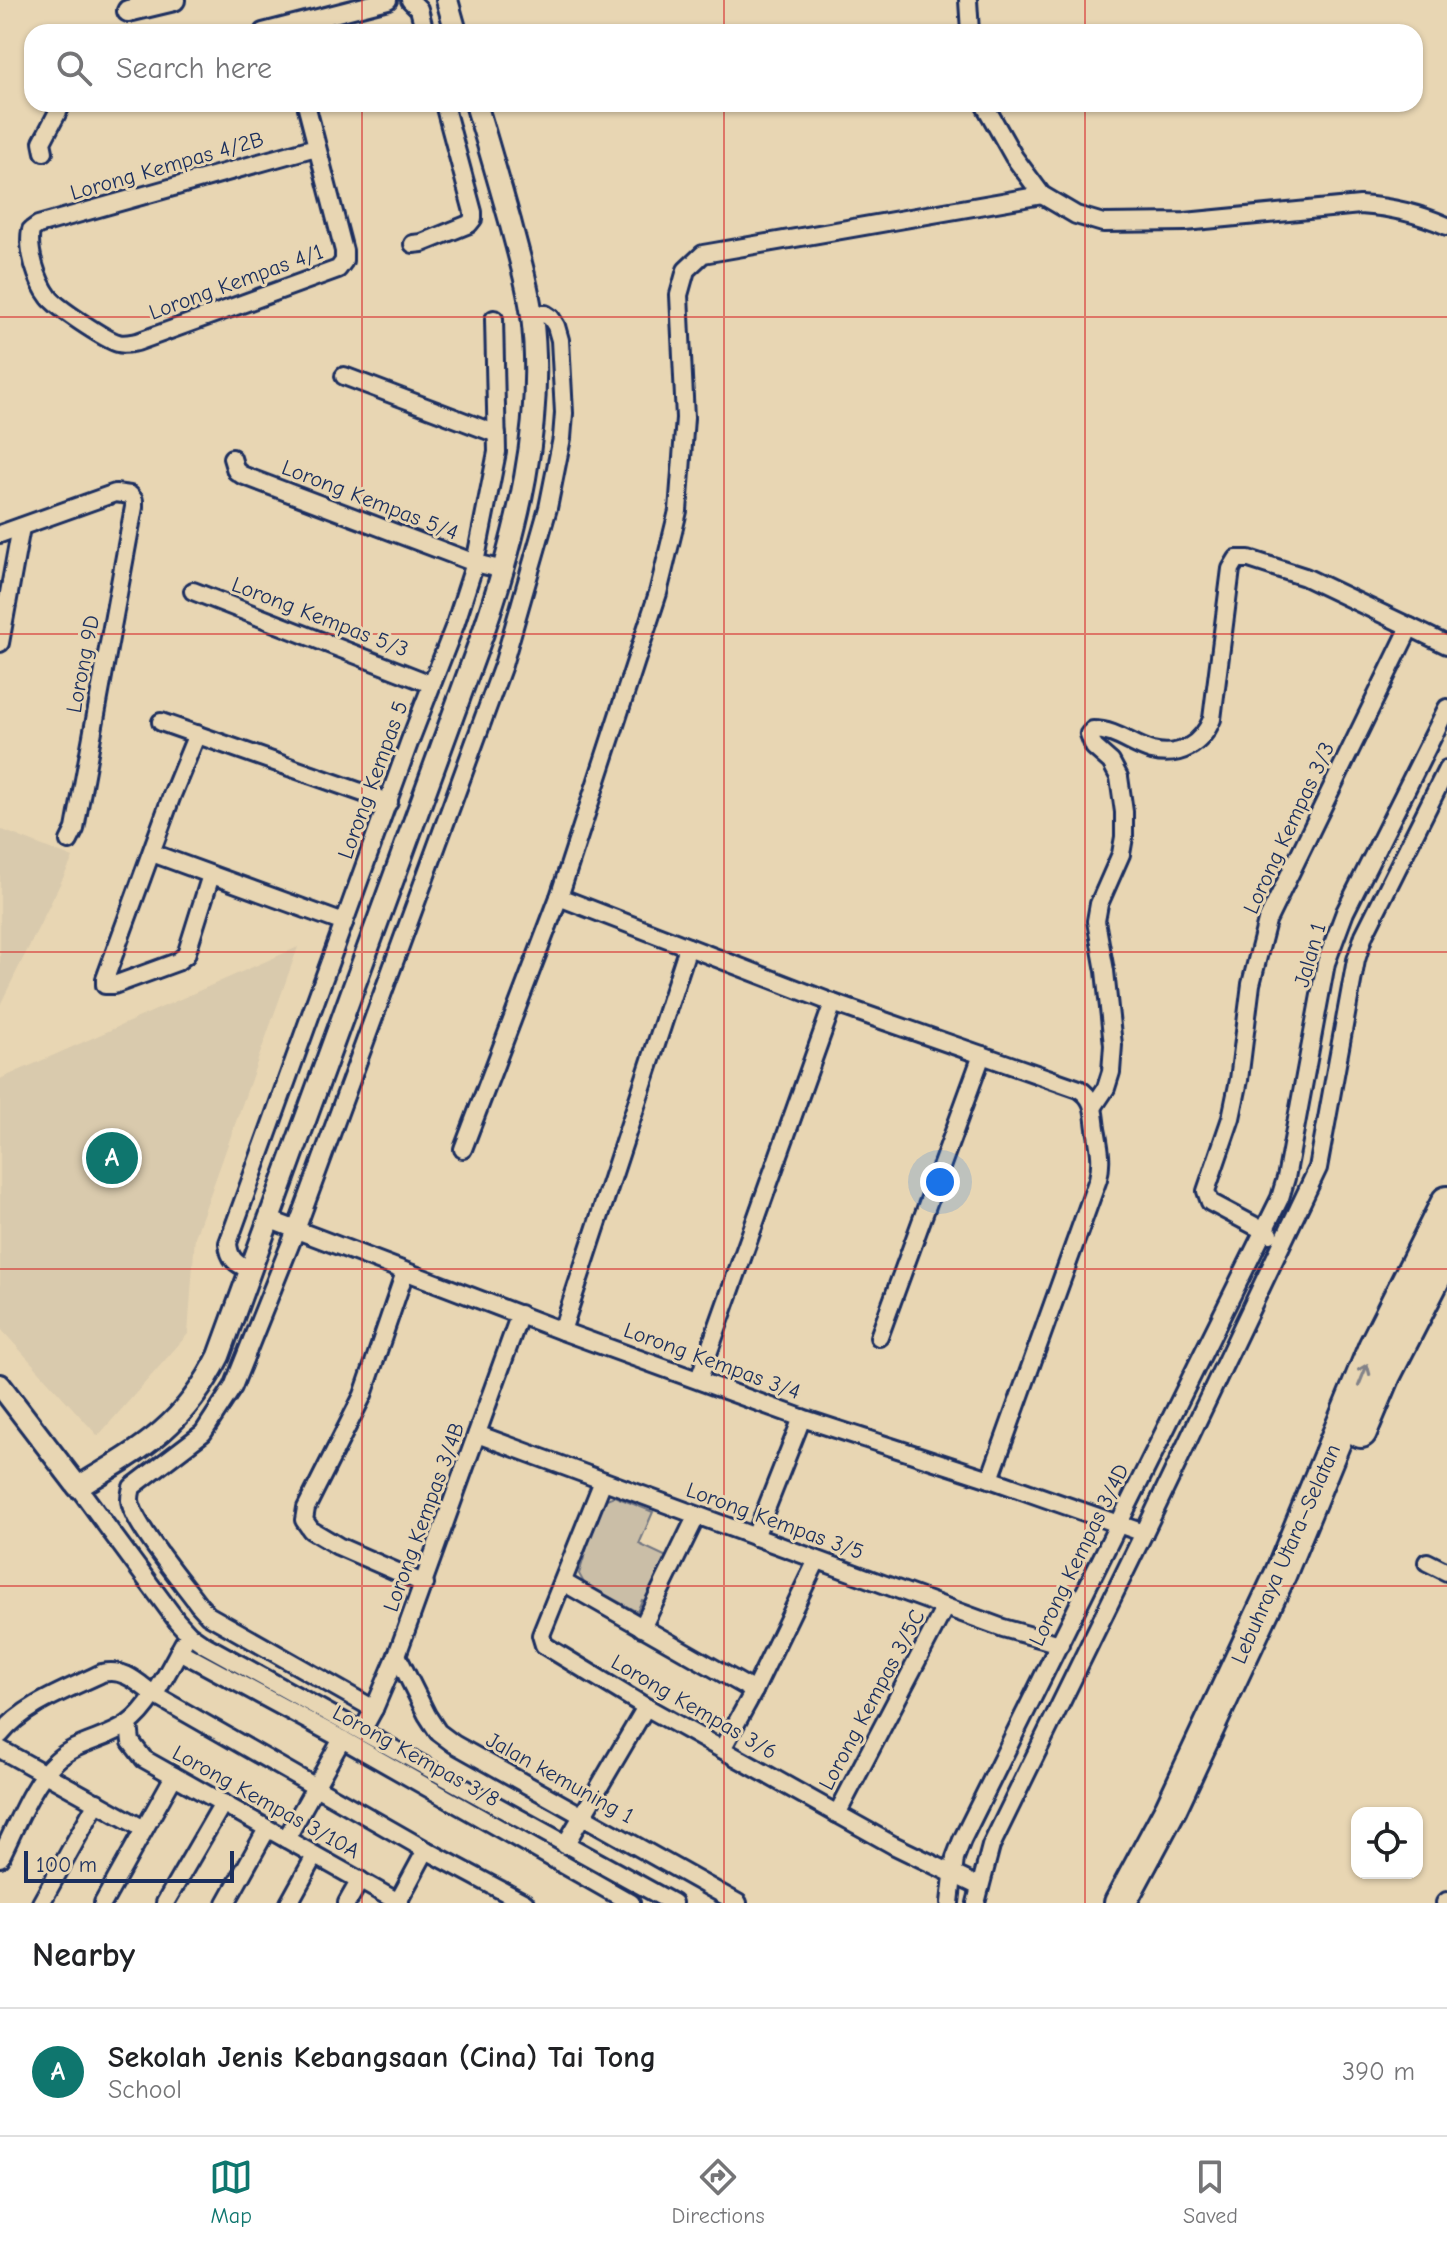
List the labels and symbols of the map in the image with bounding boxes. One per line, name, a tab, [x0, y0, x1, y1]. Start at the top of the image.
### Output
street label: Lorong Kempas 4/2B	[67, 126, 267, 206]
street label: Lorong Kempas 4/1	[145, 238, 327, 326]
street label: Lorong Kempas 5/4	[278, 454, 462, 546]
street label: Lorong Kempas 5/3	[228, 571, 412, 663]
street label: Lorong 9D	[61, 613, 105, 715]
street label: Lorong Kempas 5	[332, 697, 414, 863]
street label: Lorong Kempas 3/3	[1238, 738, 1340, 918]
street label: Jalan 1	[1288, 920, 1332, 990]
pin: A	[86, 1128, 138, 1188]
your location	[920, 1162, 960, 1202]
street label: Lorong Kempas 3/4	[620, 1317, 804, 1405]
one-way arrow	[1356, 1363, 1371, 1387]
street label: Lorong Kempas 3/4B	[378, 1419, 470, 1615]
street label: Lebuhraya Utara–Selatan	[1226, 1440, 1346, 1668]
street label: Lorong Kempas 3/4D	[1024, 1460, 1134, 1650]
street label: Lorong Kempas 3/5	[683, 1477, 867, 1565]
street label: Lorong Kempas 3/5C	[813, 1605, 931, 1795]
street label: Lorong Kempas 3/6	[606, 1649, 782, 1765]
street label: Lorong Kempas 3/8	[328, 1699, 504, 1813]
street label: Jalan kemuning 1	[482, 1727, 638, 1829]
street label: Lorong Kempas 3/10A	[168, 1740, 364, 1864]
scale bar	[24, 1847, 234, 1883]

